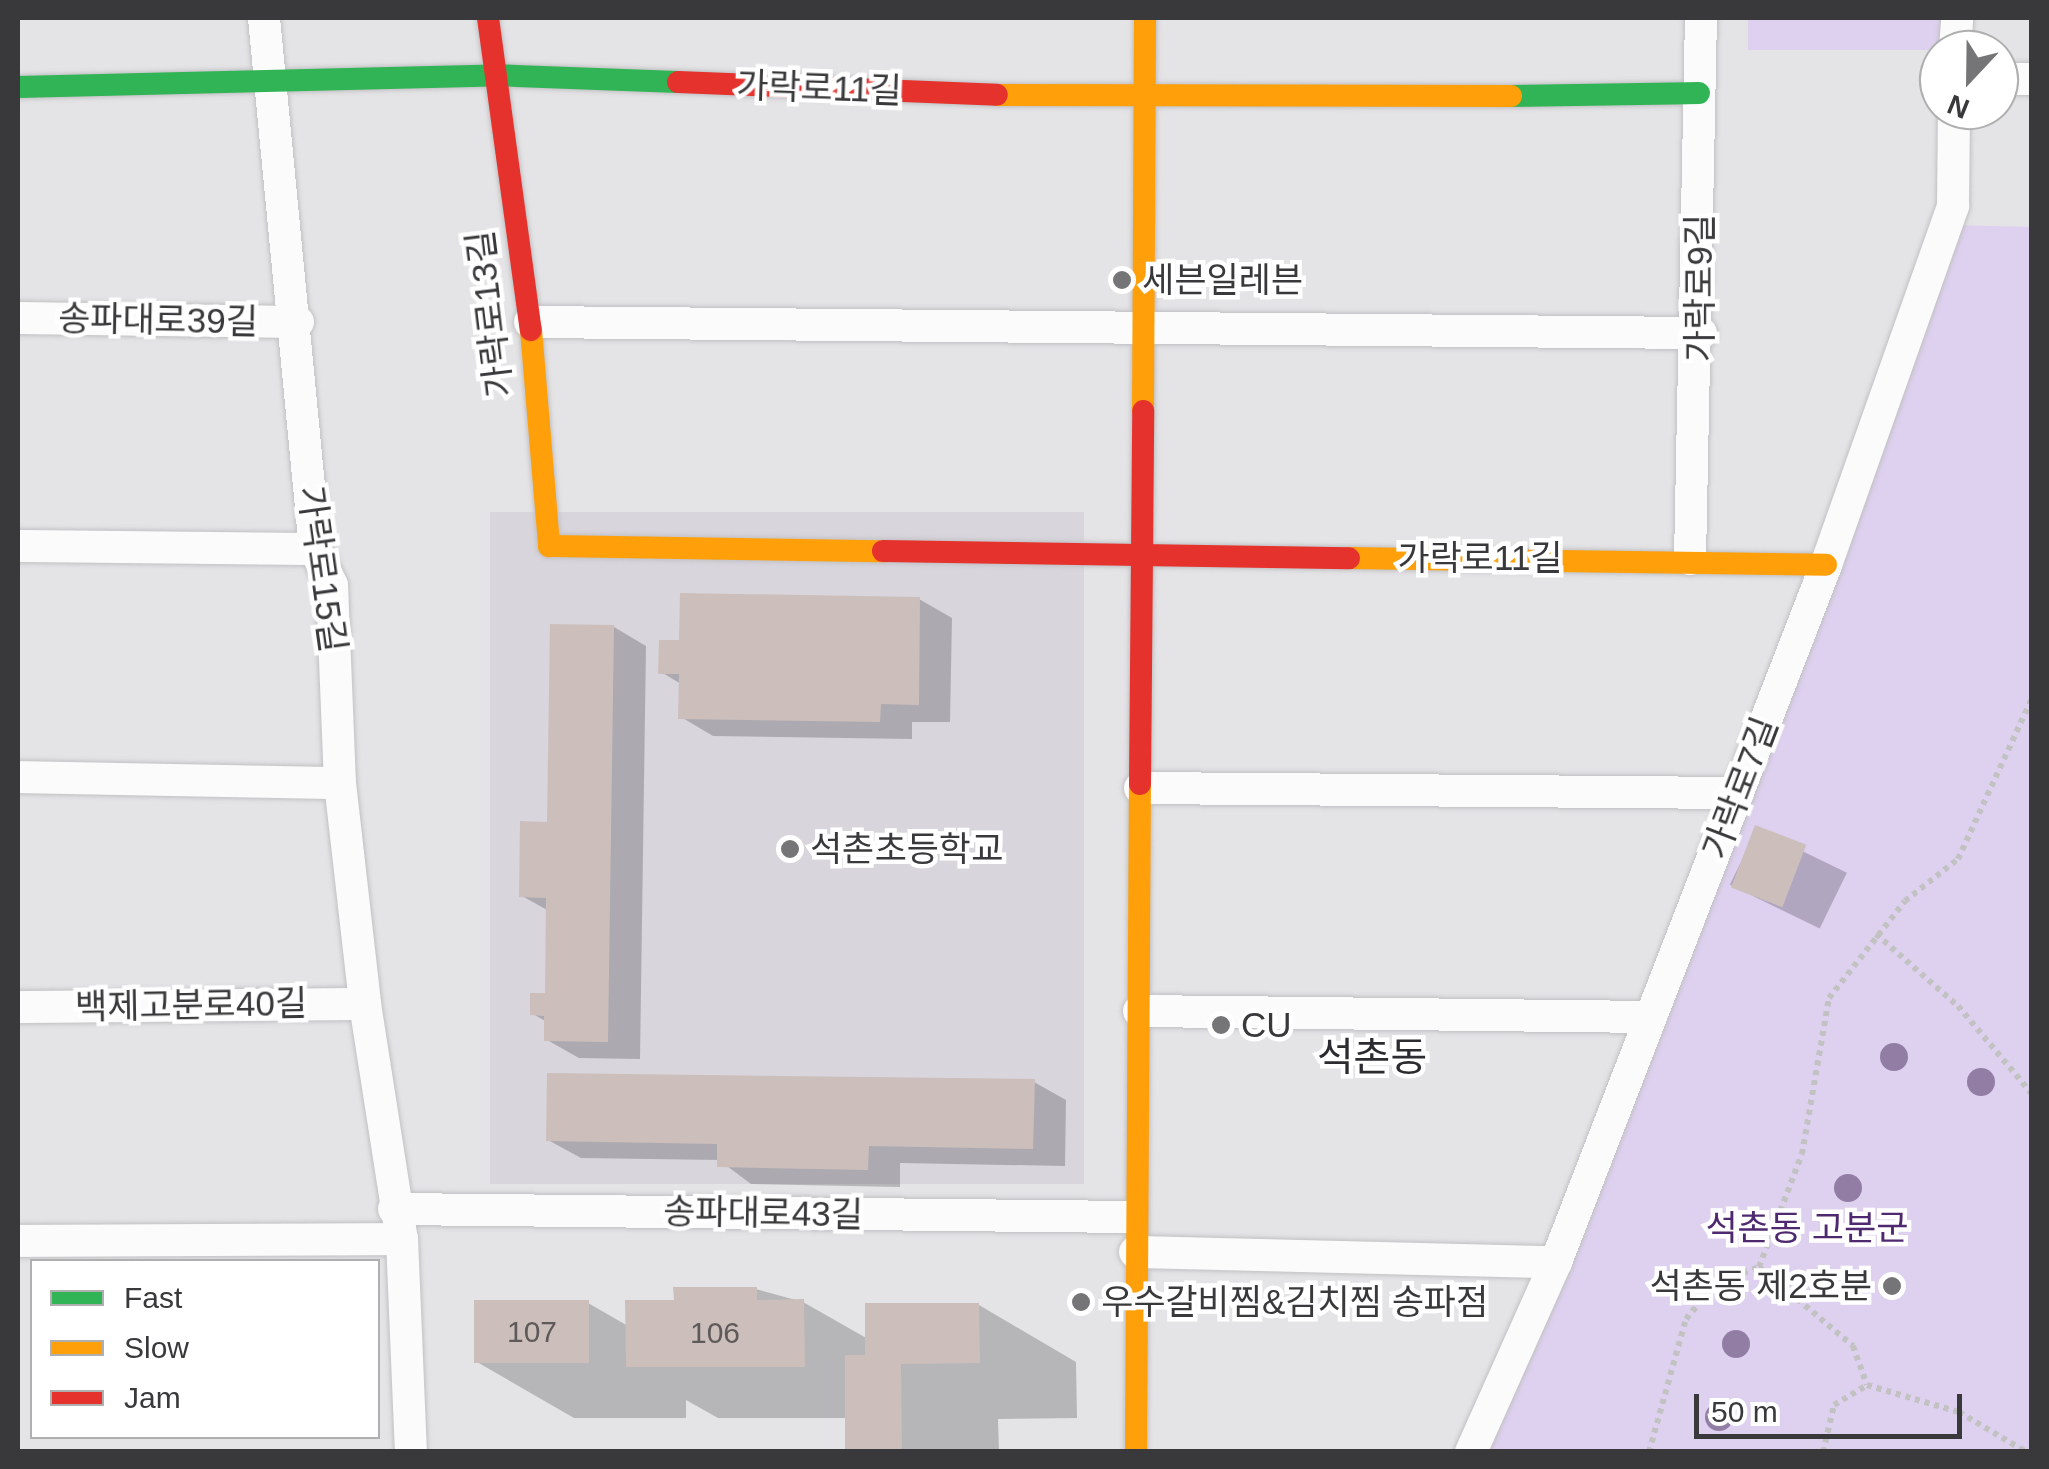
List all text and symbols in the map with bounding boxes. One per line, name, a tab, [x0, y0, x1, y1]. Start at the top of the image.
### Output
north arrow	[1919, 30, 2019, 130]
street label: 가락로11길	[736, 64, 902, 112]
text: N	[1943, 88, 1974, 125]
street label: 가락로9길	[1679, 214, 1721, 362]
street label: 가락로13길	[459, 228, 521, 400]
place label: 세븐일레븐	[1142, 259, 1303, 301]
marker: 세븐일레븐	[1111, 269, 1133, 291]
street label: 송파대로39길	[58, 297, 258, 343]
street label: 가락로15길	[290, 483, 354, 655]
street label: 가락로11길	[1397, 537, 1563, 579]
street label: 가락로7길	[1694, 711, 1786, 865]
place label: 석촌초등학교	[810, 828, 1003, 870]
marker: 석촌초등학교	[779, 838, 801, 860]
street label: 백제고분로40길	[75, 982, 307, 1028]
place label: CU	[1241, 1004, 1292, 1046]
marker: CU	[1210, 1014, 1232, 1036]
district label: 석촌동	[1317, 1033, 1427, 1081]
street label: 송파대로43길	[663, 1190, 863, 1236]
park label: 석촌동 고분군	[1706, 1207, 1908, 1249]
legend	[30, 1259, 380, 1439]
place label: 석촌동 제2호분	[1650, 1265, 1872, 1307]
marker: 석촌동 제2호분	[1881, 1275, 1903, 1297]
text: Fast	[124, 1281, 182, 1314]
place label: 우수갈비찜&김치찜 송파점	[1101, 1281, 1488, 1323]
marker: 우수갈비찜&김치찜 송파점	[1070, 1291, 1092, 1313]
house number: 107	[507, 1314, 557, 1350]
house number: 106	[690, 1315, 740, 1351]
text: Slow	[124, 1331, 189, 1364]
scale bar	[1699, 1374, 1966, 1436]
text: Jam	[124, 1381, 181, 1414]
text: 50 m	[1711, 1395, 1778, 1428]

